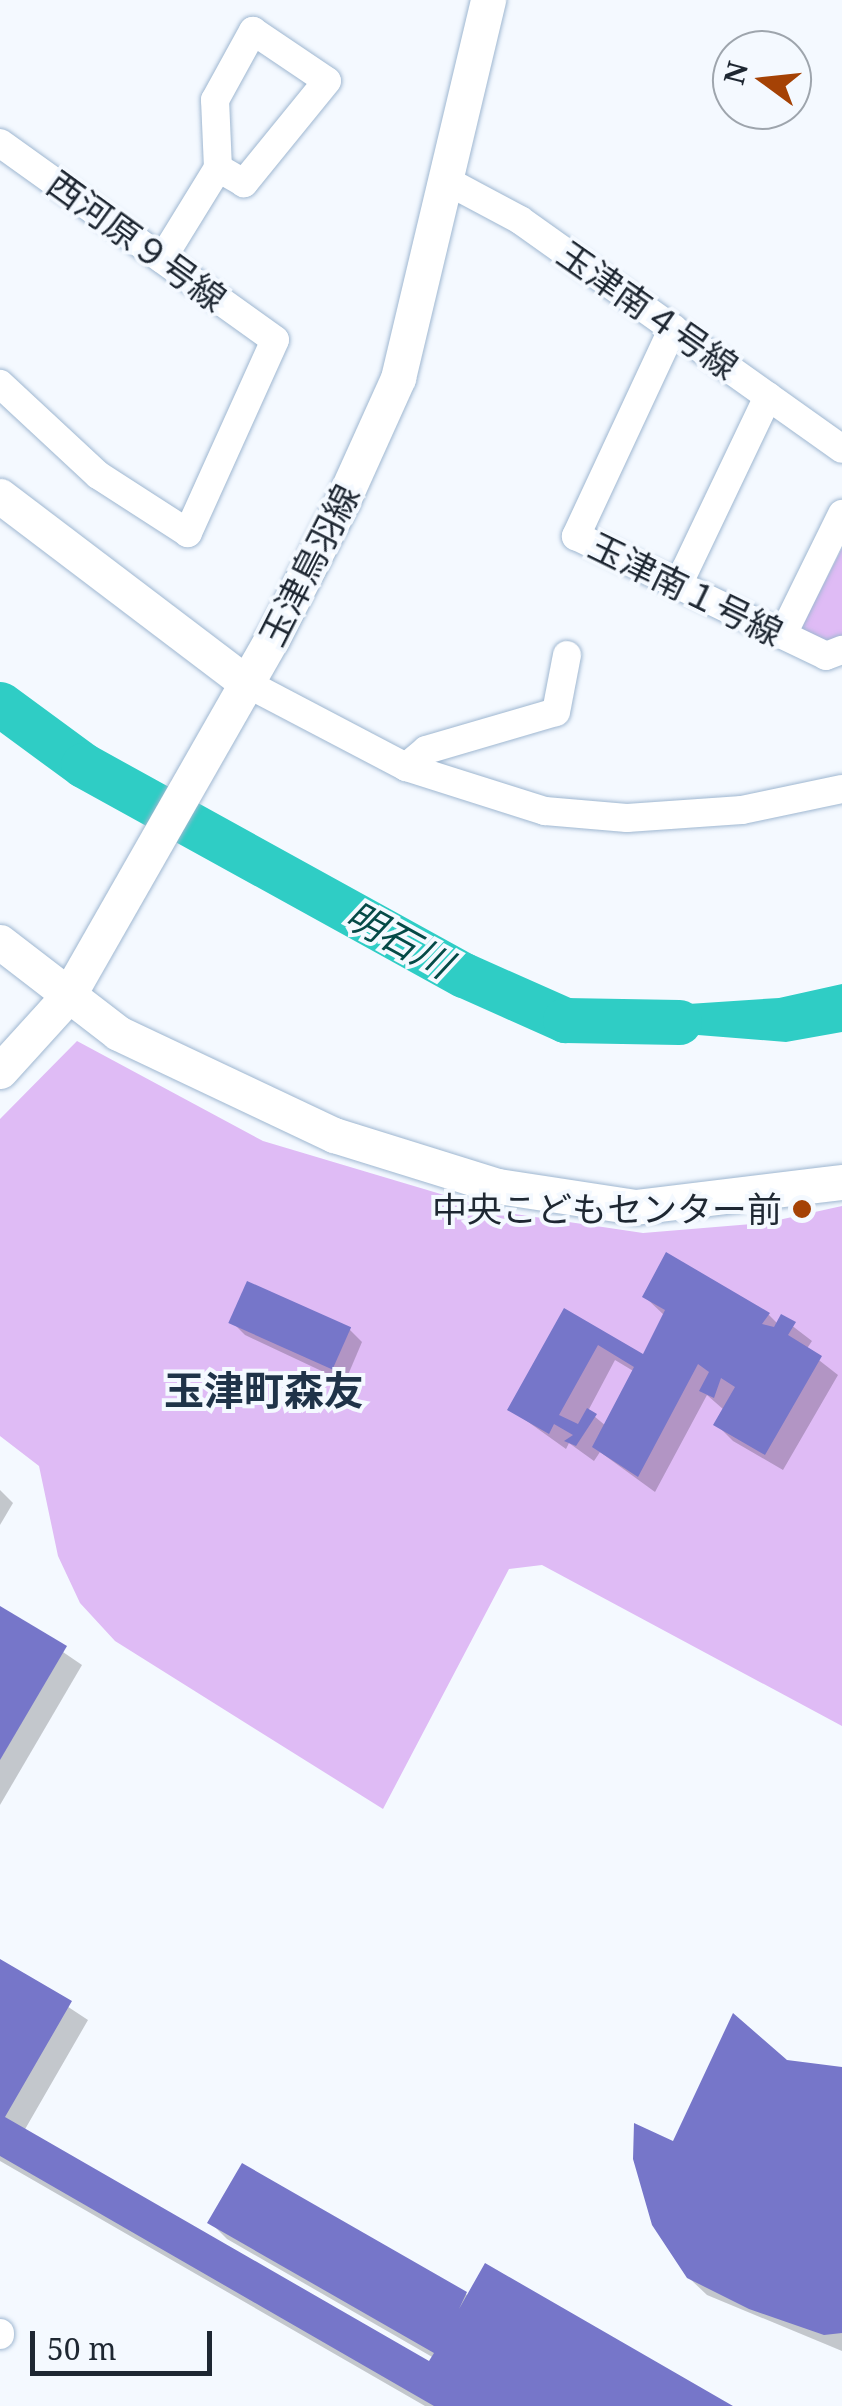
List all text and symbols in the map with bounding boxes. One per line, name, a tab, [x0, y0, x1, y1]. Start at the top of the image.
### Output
north arrow	[712, 30, 812, 130]
text: N	[714, 57, 756, 88]
street label: 西河原９号線	[40, 162, 234, 320]
street label: 玉津南４号線	[550, 233, 746, 387]
street label: 玉津鳥羽線	[251, 478, 367, 652]
street label: 玉津南１号線	[582, 524, 790, 654]
water label: 明石川	[338, 891, 460, 987]
place label: 中央こどもセンター前	[432, 1188, 782, 1230]
marker: 中央こどもセンター前	[791, 1198, 813, 1220]
district label: 玉津町森友	[164, 1366, 364, 1414]
scale bar	[35, 2311, 218, 2373]
text: 50 m	[47, 2328, 117, 2369]

